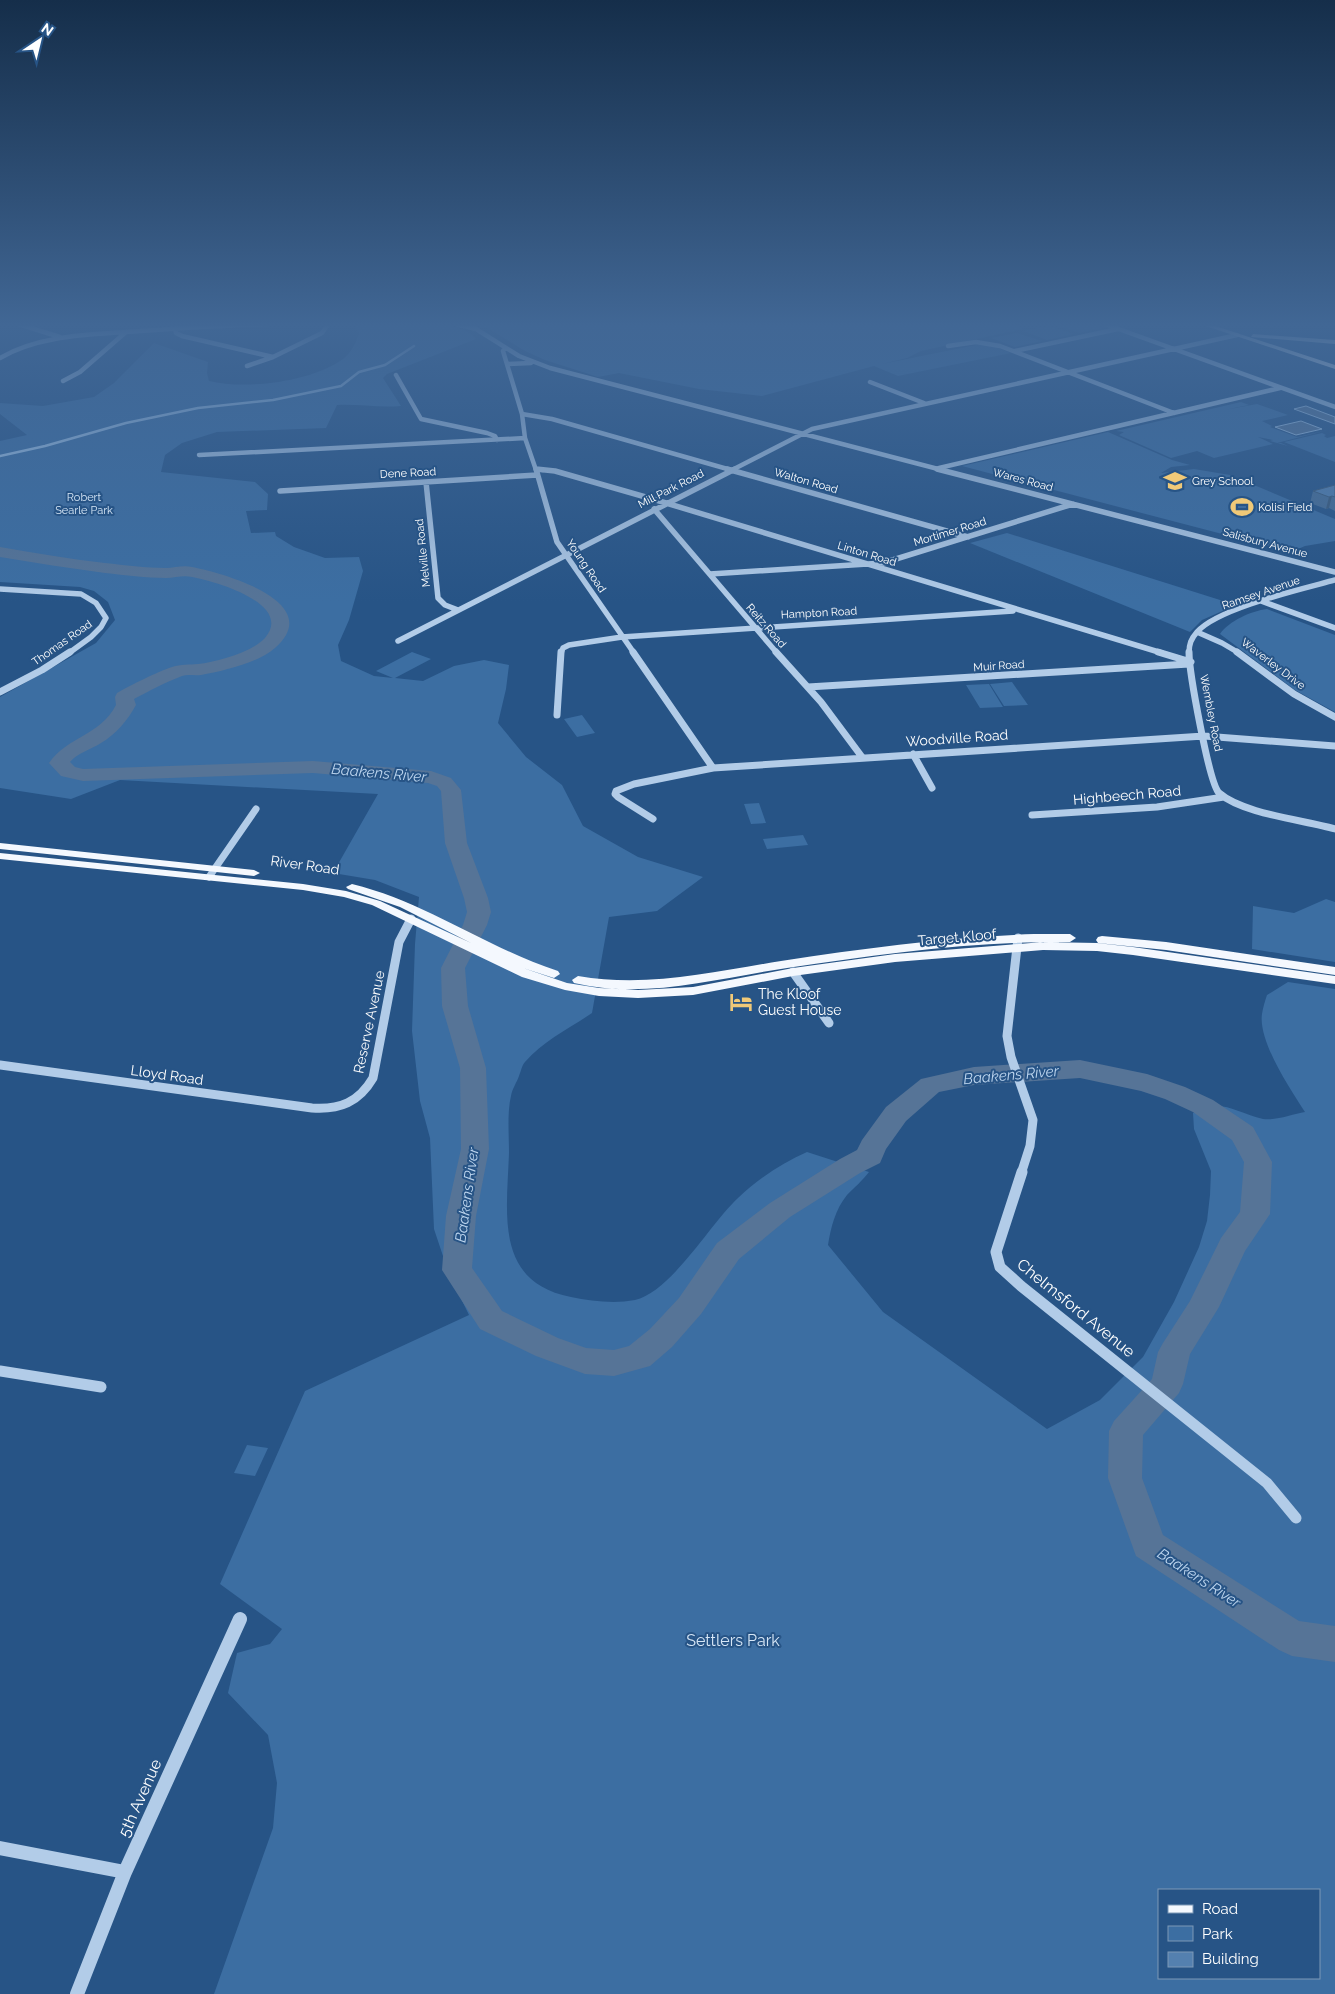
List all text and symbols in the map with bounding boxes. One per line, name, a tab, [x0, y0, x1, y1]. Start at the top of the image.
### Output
north arrow	[15, 15, 65, 65]
text: N	[38, 20, 56, 39]
street label: Dene Road	[380, 465, 437, 481]
street label: Walton Road	[773, 466, 839, 496]
street label: Wares Road	[992, 466, 1055, 494]
street label: Mill Park Road	[636, 467, 706, 511]
school or university icon: Grey School	[1162, 468, 1188, 494]
place label: Grey School	[1192, 475, 1254, 488]
park label: Robert Searle Park	[55, 491, 113, 517]
sports icon: Kolisi Field	[1229, 494, 1255, 520]
place label: Kolisi Field	[1258, 501, 1313, 514]
street label: Mortimer Road	[912, 515, 988, 549]
street label: Melville Road	[413, 518, 433, 588]
street label: Salisbury Avenue	[1221, 525, 1309, 561]
street label: Young Road	[563, 537, 609, 595]
street label: Linton Road	[836, 539, 898, 569]
street label: Ramsey Avenue	[1220, 573, 1302, 612]
street label: Reitz Road	[743, 601, 789, 651]
street label: Hampton Road	[780, 604, 858, 621]
street label: Thomas Road	[29, 617, 95, 668]
street label: Waverley Drive	[1238, 636, 1308, 693]
street label: Muir Road	[973, 658, 1025, 674]
street label: Wembley Road	[1197, 673, 1225, 753]
street label: Woodville Road	[905, 726, 1009, 750]
water label: Baakens River	[331, 760, 428, 786]
street label: Highbeech Road	[1072, 782, 1182, 808]
street label: River Road	[270, 852, 340, 878]
street label: Target Kloof	[917, 925, 998, 948]
street label: Reserve Avenue	[350, 969, 388, 1075]
place label: The Kloof Guest House	[758, 986, 841, 1018]
hotel icon: The Kloof Guest House	[728, 989, 754, 1015]
street label: Lloyd Road	[130, 1062, 204, 1088]
water label: Baakens River	[963, 1062, 1060, 1088]
water label: Baakens River	[451, 1146, 483, 1244]
street label: Chelmsford Avenue	[1013, 1255, 1139, 1361]
water label: Baakens River	[1154, 1544, 1245, 1612]
park label: Settlers Park	[686, 1631, 780, 1650]
street label: 5th Avenue	[114, 1756, 166, 1840]
legend	[1158, 1889, 1320, 1979]
text: Road	[1202, 1900, 1238, 1918]
text: Park	[1202, 1925, 1233, 1943]
text: Building	[1202, 1950, 1259, 1968]

